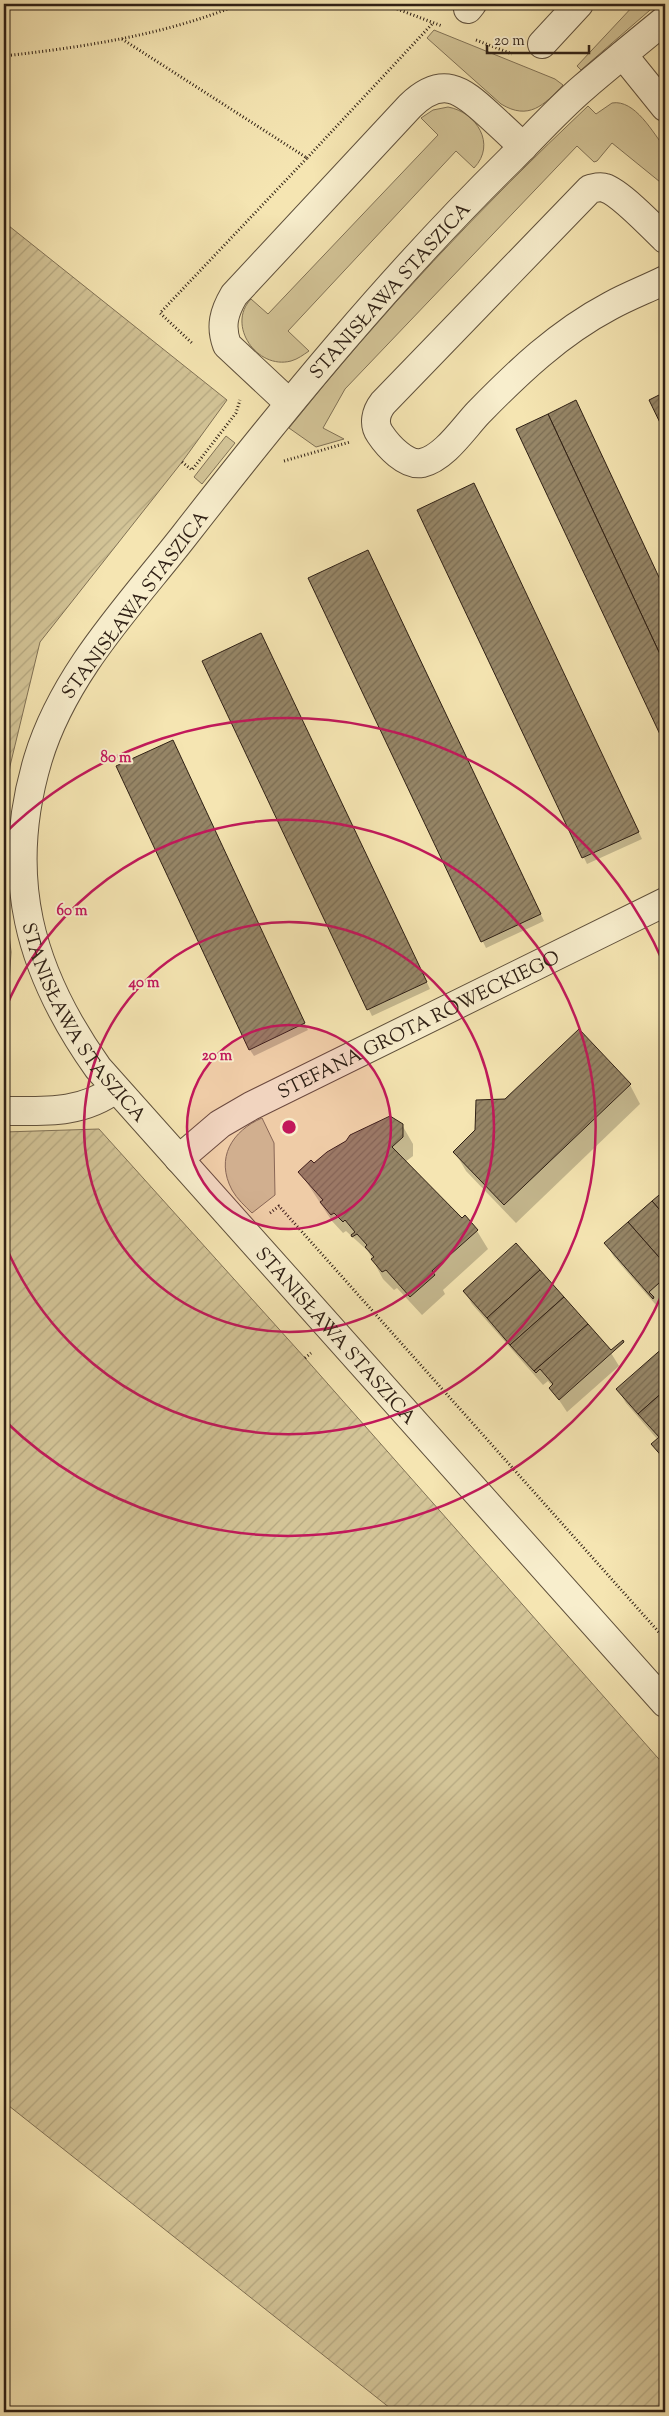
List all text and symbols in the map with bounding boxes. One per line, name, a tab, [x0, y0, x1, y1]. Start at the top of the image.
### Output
scale bar	[487, 22, 589, 54]
text: 20 m	[494, 31, 525, 52]
street label: STANISŁAWA STASZICA	[304, 197, 478, 386]
street label: STANISŁAWA STASZICA	[56, 505, 216, 705]
text: 80 m	[100, 748, 132, 769]
text: 60 m	[57, 901, 88, 922]
street label: STANISŁAWA STASZICA	[14, 920, 152, 1130]
street label: STEFANA GROTA ROWECKIEGO	[273, 945, 565, 1107]
text: 40 m	[128, 973, 160, 994]
text: 20 m	[202, 1046, 233, 1067]
centre of rings	[280, 1118, 298, 1136]
street label: STANISŁAWA STASZICA	[248, 1242, 422, 1432]

